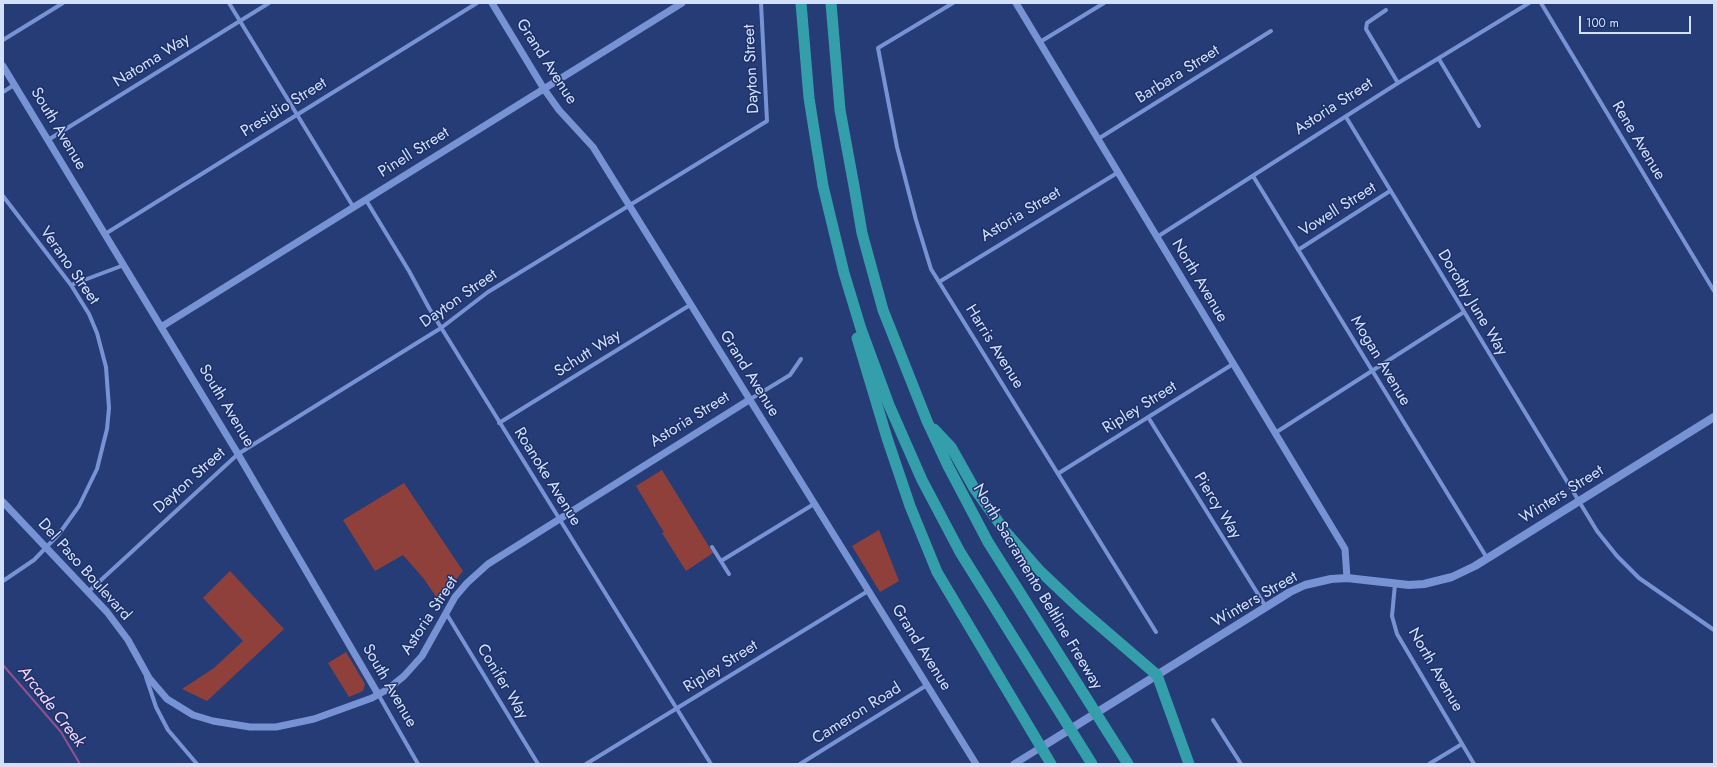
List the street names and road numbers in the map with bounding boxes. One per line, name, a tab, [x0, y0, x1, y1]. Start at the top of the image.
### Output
street label: Grand Avenue	[511, 16, 581, 108]
street label: Dayton Street	[740, 24, 764, 114]
street label: Natoma Way	[110, 30, 194, 92]
street label: Barbara Street	[1133, 42, 1223, 108]
street label: Presidio Street	[238, 74, 330, 142]
street label: Astoria Street	[1291, 74, 1377, 140]
street label: South Avenue	[26, 84, 90, 174]
street label: Rene Avenue	[1607, 98, 1669, 184]
street label: Pinell Street	[375, 124, 453, 182]
street label: Vowell Street	[1296, 179, 1380, 241]
street label: Astoria Street	[978, 184, 1064, 246]
street label: Verano Street	[35, 223, 103, 309]
street label: North Avenue	[1167, 236, 1231, 326]
street label: Dorothy June Way	[1433, 247, 1511, 359]
street label: Dayton Street	[417, 265, 501, 333]
street label: Harris Avenue	[961, 301, 1027, 393]
street label: Mogan Avenue	[1346, 313, 1414, 409]
street label: Schutt Way	[551, 326, 625, 382]
street label: Grand Avenue	[715, 327, 783, 421]
street label: South Avenue	[194, 361, 258, 451]
street label: Ripley Street	[1099, 378, 1181, 438]
street label: Astoria Street	[647, 388, 733, 452]
street label: Roanoke Avenue	[509, 424, 585, 530]
street label: Dayton Street	[150, 444, 230, 518]
street label: Winters Street	[1516, 462, 1608, 528]
street label: Piercy Way	[1189, 469, 1245, 543]
street label: North Sacramento Beltline Freeway	[968, 481, 1106, 693]
street label: Del Paso Boulevard	[33, 515, 135, 625]
street label: Winters Street	[1209, 568, 1301, 632]
street label: Astoria Street	[397, 573, 463, 659]
street label: Grand Avenue	[887, 601, 955, 695]
street label: North Avenue	[1403, 625, 1467, 715]
street label: Ripley Street	[680, 637, 762, 697]
street label: South Avenue	[357, 641, 421, 731]
street label: Conifer Way	[472, 641, 532, 723]
street label: Cameron Road	[809, 679, 905, 749]

